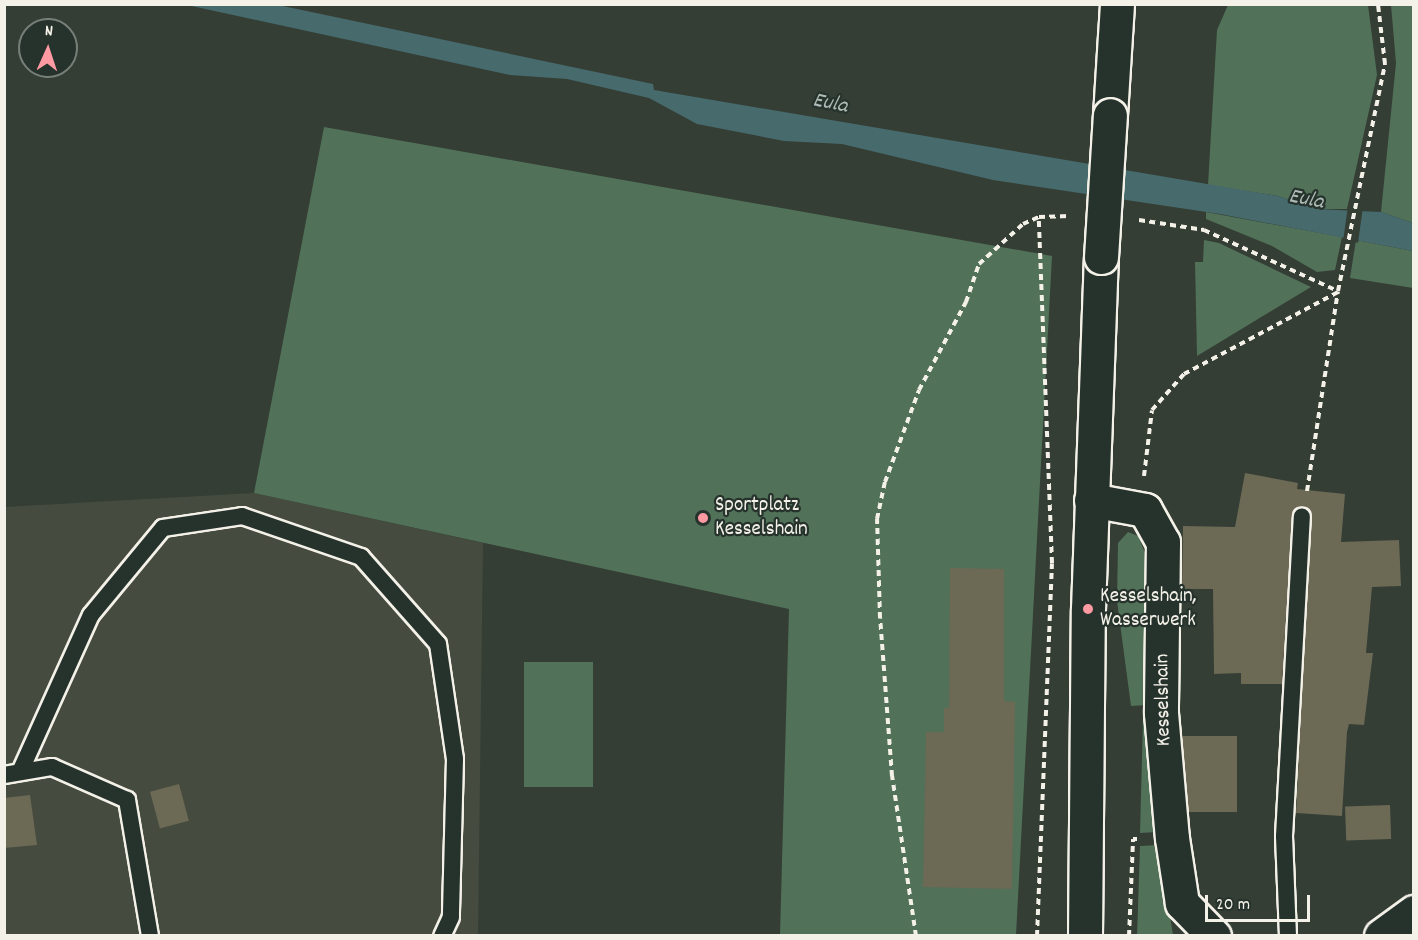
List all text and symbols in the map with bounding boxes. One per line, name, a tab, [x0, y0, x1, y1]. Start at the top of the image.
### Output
north arrow	[18, 18, 78, 78]
text: N	[44, 20, 53, 43]
water label: Eula	[810, 88, 850, 120]
water label: Eula	[1286, 184, 1326, 216]
place label: Sportplatz Kesselshain	[715, 493, 808, 543]
marker: Sportplatz Kesselshain	[696, 511, 710, 525]
place label: Kesselshain, Wasserwerk	[1100, 584, 1197, 634]
marker: Kesselshain, Wasserwerk	[1081, 602, 1095, 616]
street label: Kesselshain	[1151, 653, 1177, 747]
scale bar	[1208, 883, 1313, 921]
text: 20 m	[1216, 893, 1250, 918]

